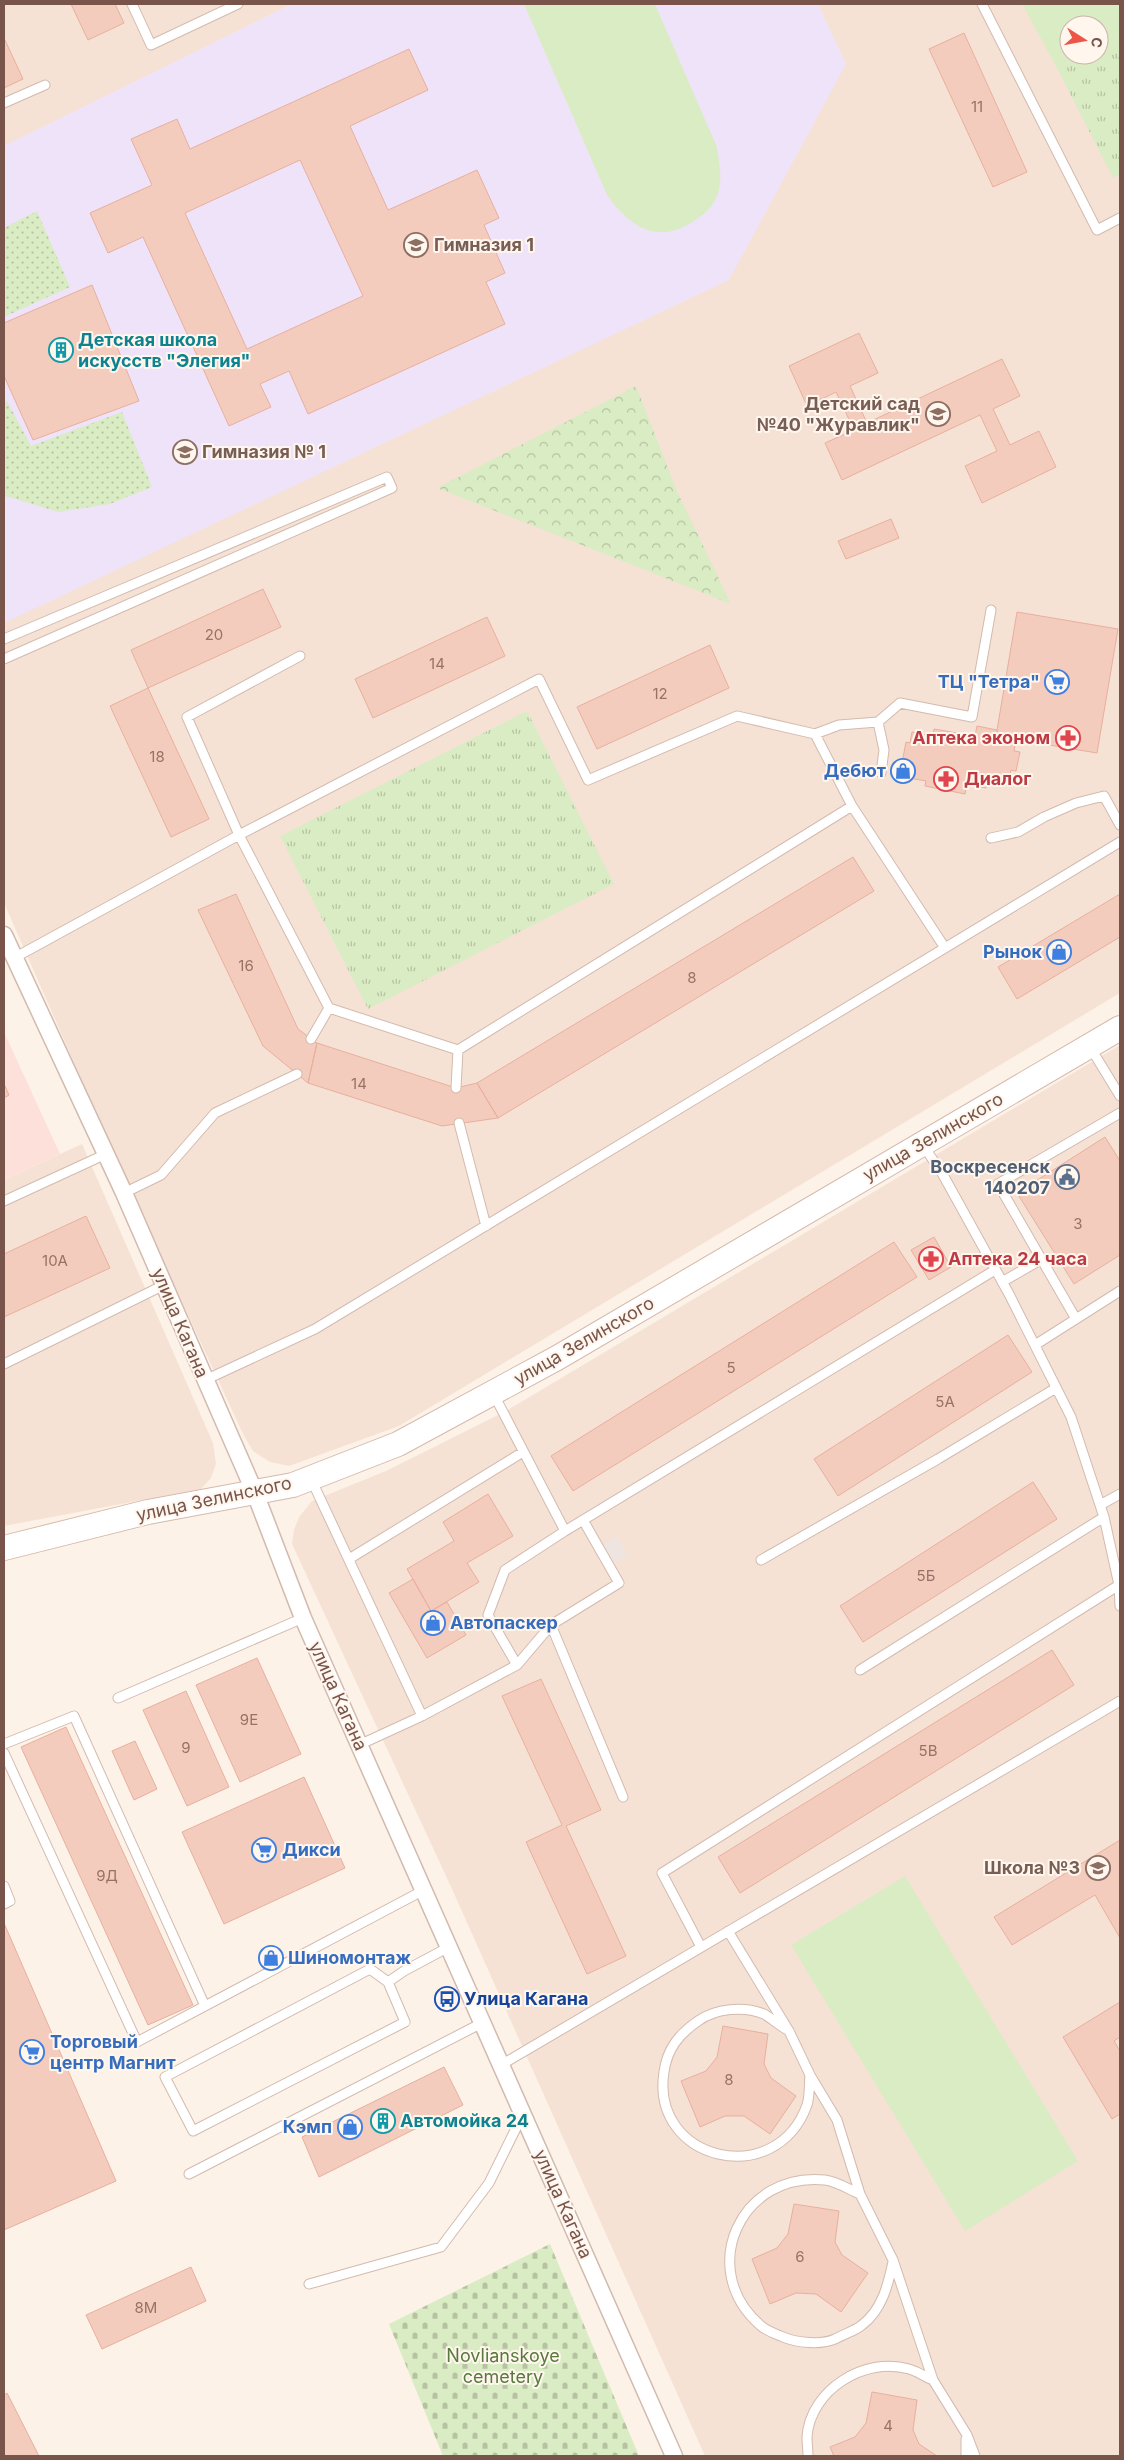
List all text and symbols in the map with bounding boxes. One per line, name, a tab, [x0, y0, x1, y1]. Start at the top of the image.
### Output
north arrow	[1059, 15, 1109, 65]
text: С	[1088, 36, 1107, 49]
house number: 11	[971, 97, 983, 116]
school or university icon: Гимназия 1	[403, 232, 429, 258]
place label: Гимназия 1	[434, 234, 534, 255]
place label: Детская школа искусств "Элегия"	[78, 329, 250, 371]
building icon: Детская школа искусств "Элегия"	[48, 337, 74, 363]
place label: Детский сад №40 "Журавлик"	[757, 393, 920, 435]
school or university icon: Детский сад №40 "Журавлик"	[925, 401, 951, 427]
school or university icon: Гимназия № 1	[172, 439, 198, 465]
place label: Гимназия № 1	[202, 441, 326, 462]
house number: 20	[205, 625, 223, 644]
house number: 14	[429, 654, 445, 673]
supermarket icon: ТЦ "Тетра"	[1044, 669, 1070, 695]
place label: ТЦ "Тетра"	[938, 671, 1040, 692]
house number: 12	[652, 684, 668, 703]
pharmacy icon: Аптека эконом	[1055, 725, 1081, 751]
place label: Аптека эконом	[912, 727, 1050, 748]
house number: 18	[149, 747, 165, 766]
shop icon: Дебют	[890, 758, 916, 784]
place label: Дебют	[824, 760, 886, 781]
pharmacy icon: Диалог	[933, 766, 959, 792]
place label: Диалог	[964, 768, 1031, 789]
shop icon: Рынок	[1046, 939, 1072, 965]
place label: Рынок	[983, 941, 1043, 962]
house number: 16	[238, 956, 254, 975]
house number: 8	[687, 968, 697, 987]
house number: 14	[351, 1074, 367, 1093]
street label: улица Зелинского	[859, 1088, 1007, 1185]
place label: Воскресенск 140207	[930, 1156, 1050, 1198]
public building icon: Воскресенск 140207	[1054, 1164, 1080, 1190]
house number: 3	[1073, 1214, 1083, 1233]
pharmacy icon: Аптека 24 часа	[918, 1246, 944, 1272]
place label: Аптека 24 часа	[948, 1248, 1087, 1269]
house number: 10А	[42, 1251, 68, 1270]
street label: улица Кагана	[148, 1265, 213, 1381]
street label: улица Зелинского	[510, 1292, 658, 1389]
house number: 5	[726, 1358, 736, 1377]
house number: 5А	[935, 1392, 955, 1411]
street label: улица Зелинского	[134, 1472, 293, 1525]
house number: 5Б	[917, 1566, 935, 1585]
shop icon: Автопаскер	[420, 1610, 446, 1636]
place label: Автопаскер	[450, 1612, 558, 1633]
street label: улица Кагана	[305, 1638, 372, 1754]
house number: 9Е	[240, 1710, 258, 1729]
house number: 9	[181, 1738, 191, 1757]
house number: 5В	[919, 1741, 937, 1760]
supermarket icon: Дикси	[251, 1837, 277, 1863]
place label: Дикси	[282, 1839, 341, 1860]
school or university icon: Школа №3	[1085, 1855, 1111, 1881]
place label: Школа №3	[984, 1857, 1080, 1878]
house number: 9Д	[96, 1866, 118, 1885]
shop icon: Шиномонтаж	[258, 1945, 284, 1971]
place label: Шиномонтаж	[288, 1947, 411, 1968]
bus stop icon: Улица Кагана	[434, 1986, 460, 2012]
place label: Улица Кагана	[464, 1988, 589, 2009]
place label: Торговый центр Магнит	[50, 2031, 176, 2073]
supermarket icon: Торговый центр Магнит	[19, 2039, 45, 2065]
house number: 8	[724, 2070, 734, 2089]
building icon: Автомойка 24	[370, 2108, 396, 2134]
place label: Автомойка 24	[400, 2110, 529, 2131]
shop icon: Кэмп	[337, 2114, 363, 2140]
place label: Кэмп	[283, 2116, 332, 2137]
street label: улица Кагана	[530, 2146, 597, 2262]
house number: 6	[795, 2247, 805, 2266]
house number: 8М	[135, 2298, 157, 2317]
park label: Novlianskoye cemetery	[446, 2345, 560, 2387]
house number: 4	[883, 2416, 893, 2435]

